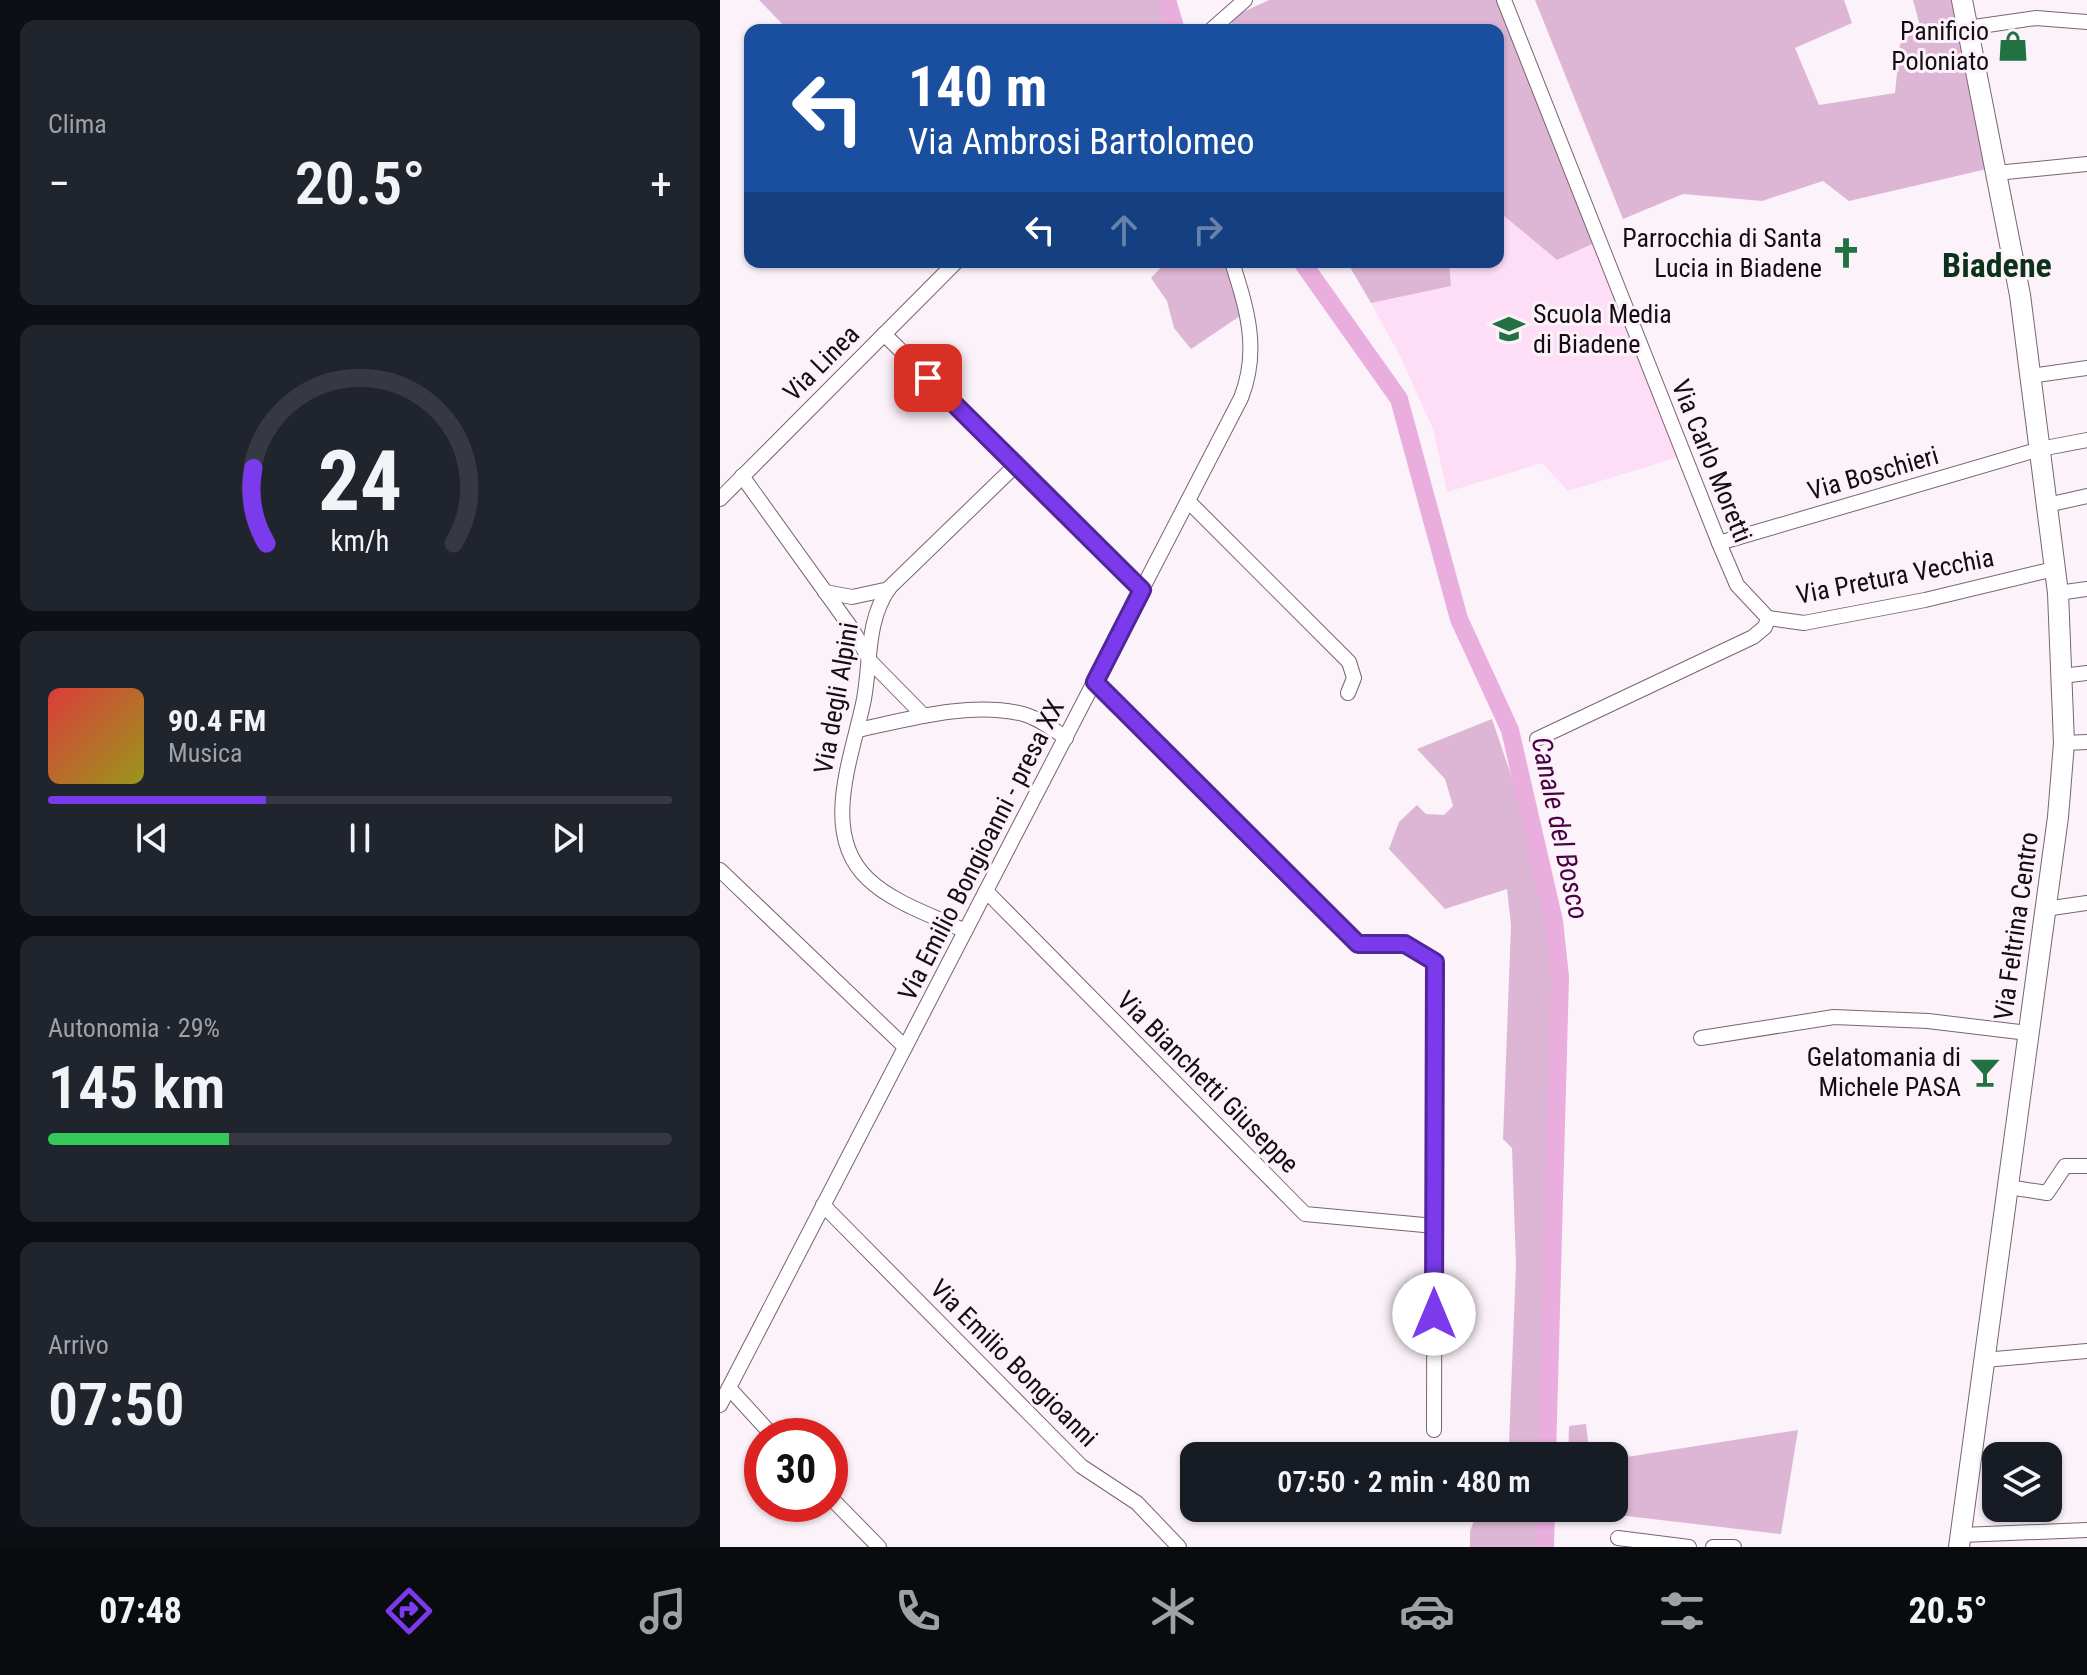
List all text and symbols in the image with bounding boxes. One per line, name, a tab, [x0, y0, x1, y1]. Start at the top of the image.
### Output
place label: Panificio Poloniato	[1891, 16, 1989, 76]
shop icon: Panificio Poloniato	[1996, 29, 2030, 63]
text: 140 m	[908, 54, 1047, 120]
icon: left	[776, 56, 880, 160]
text: Clima	[48, 109, 107, 139]
text: Via Ambrosi Bartolomeo	[908, 121, 1255, 163]
text: 20.5°	[295, 148, 425, 219]
text: −	[48, 158, 70, 210]
text: +	[650, 158, 672, 210]
icon: left	[1018, 208, 1062, 252]
icon: ahead	[1102, 208, 1146, 252]
icon: right	[1186, 208, 1230, 252]
place label: Parrocchia di Santa Lucia in Biadene	[1622, 223, 1822, 283]
church icon: Parrocchia di Santa Lucia in Biadene	[1829, 236, 1863, 270]
district label: Biadene	[1942, 245, 2052, 285]
place label: Scuola Media di Biadene	[1533, 299, 1672, 359]
school or university icon: Scuola Media di Biadene	[1492, 312, 1526, 346]
street label: Via Linea	[777, 319, 865, 407]
pin	[894, 344, 962, 412]
icon: arrive	[906, 356, 950, 400]
street label: Via Carlo Moretti	[1666, 375, 1758, 547]
text: 24	[318, 433, 402, 530]
street label: Via Boschieri	[1804, 440, 1942, 506]
text: km/h	[331, 524, 389, 558]
street label: Via Pretura Vecchia	[1794, 542, 1996, 610]
street label: Via degli Alpini	[808, 620, 864, 776]
street label: Via Emilio Bongioanni - presa XX	[892, 695, 1070, 1005]
text: 90.4 FM	[168, 703, 266, 738]
water label: Canale del Bosco	[1525, 734, 1595, 922]
text: Musica	[168, 738, 243, 768]
icon: previous	[130, 816, 174, 860]
icon: pause	[338, 816, 382, 860]
icon: next	[546, 816, 590, 860]
street label: Via Feltrina Centro	[1988, 830, 2044, 1022]
street label: Via Bianchetti Giuseppe	[1111, 985, 1305, 1179]
text: Autonomia · 29%	[48, 1013, 220, 1043]
place label: Gelatomania di Michele PASA	[1807, 1042, 1961, 1102]
text: 145 km	[48, 1052, 225, 1123]
bar icon: Gelatomania di Michele PASA	[1968, 1055, 2002, 1089]
position arrow	[1392, 1272, 1476, 1356]
street label: Via Emilio Bongioanni	[924, 1273, 1104, 1453]
text: Arrivo	[48, 1330, 109, 1360]
text: 07:50	[48, 1369, 185, 1440]
speed limit sign: 30	[744, 1418, 848, 1522]
map controls	[1982, 1442, 2062, 1522]
button: layers	[1982, 1442, 2062, 1522]
text: 07:50 · 2 min · 480 m	[1277, 1464, 1531, 1499]
icon: directions	[381, 1583, 437, 1639]
icon: music	[635, 1583, 691, 1639]
icon: phone	[890, 1583, 946, 1639]
icon: climate	[1145, 1583, 1201, 1639]
icon: car	[1399, 1583, 1455, 1639]
icon: filters	[1654, 1583, 1710, 1639]
text: 07:48	[99, 1590, 182, 1632]
text: 20.5°	[1909, 1590, 1988, 1632]

